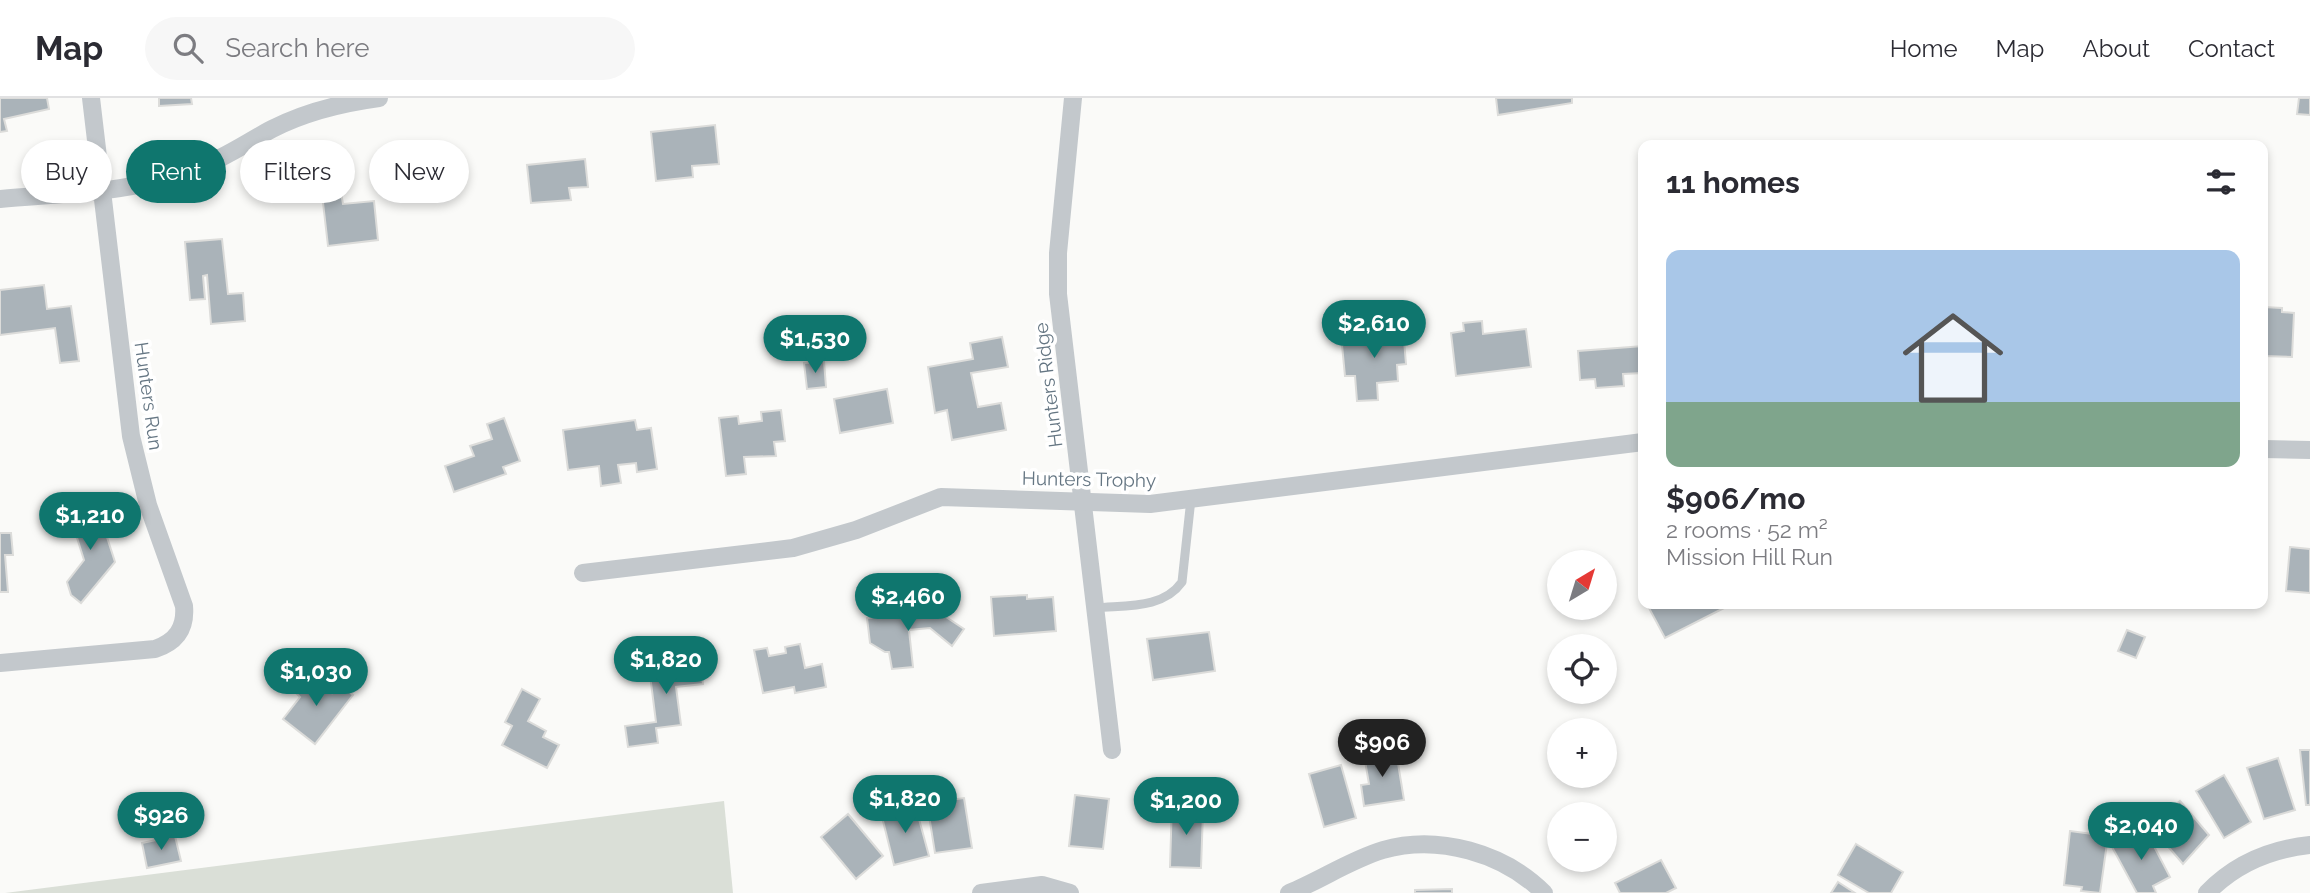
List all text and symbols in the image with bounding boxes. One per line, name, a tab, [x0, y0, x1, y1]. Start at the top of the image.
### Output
search box	[145, 17, 635, 80]
text: Map	[35, 29, 103, 68]
icon: search	[169, 29, 207, 67]
text: Search here	[225, 33, 370, 63]
text: Home	[1890, 34, 1958, 63]
text: Map	[1996, 34, 2044, 63]
text: About	[2082, 34, 2150, 63]
text: Contact	[2188, 34, 2275, 63]
chip: Buy	[21, 140, 112, 203]
chip: Rent	[126, 140, 226, 203]
chip: Filters	[240, 140, 355, 203]
chip: New	[369, 140, 469, 203]
icon: filters	[2202, 163, 2240, 201]
text: 11 homes	[1666, 165, 1800, 200]
icon: home	[1890, 295, 2016, 421]
pin: $2,610	[1317, 300, 1431, 360]
text: $2,610	[1338, 309, 1410, 336]
pin: $1,530	[758, 316, 872, 375]
street label: Hunters Ridge	[1029, 321, 1067, 449]
text: $1,530	[780, 324, 850, 351]
street label: Hunters Run	[131, 341, 167, 451]
street label: Hunters Trophy	[1022, 467, 1156, 491]
text: $906/mo	[1666, 481, 1805, 516]
pin: $1,210	[33, 492, 147, 552]
text: $1,210	[55, 501, 125, 528]
text: 2 rooms · 52 m²	[1666, 516, 1828, 543]
text: Mission Hill Run	[1666, 543, 1833, 570]
north arrow	[1547, 550, 1617, 620]
map controls	[1547, 550, 1617, 872]
pin: $2,460	[851, 574, 965, 633]
text: $2,460	[871, 582, 945, 609]
button: locate	[1547, 634, 1617, 704]
pin: $1,820	[609, 636, 723, 696]
text: $1,820	[630, 645, 702, 672]
pin: $1,030	[259, 648, 373, 708]
text: $1,030	[280, 657, 352, 684]
button: +	[1547, 718, 1617, 788]
pin: $906	[1341, 720, 1423, 779]
text: $906	[1354, 728, 1410, 755]
pin: $1,820	[848, 776, 962, 835]
pin: $1,200	[1129, 778, 1243, 837]
text: $1,820	[869, 784, 941, 811]
text: $1,200	[1150, 786, 1222, 813]
pin: $926	[120, 792, 202, 852]
text: $926	[133, 801, 189, 828]
button: −	[1547, 802, 1617, 872]
pin: $2,040	[2084, 802, 2198, 862]
text: $2,040	[2104, 811, 2178, 838]

